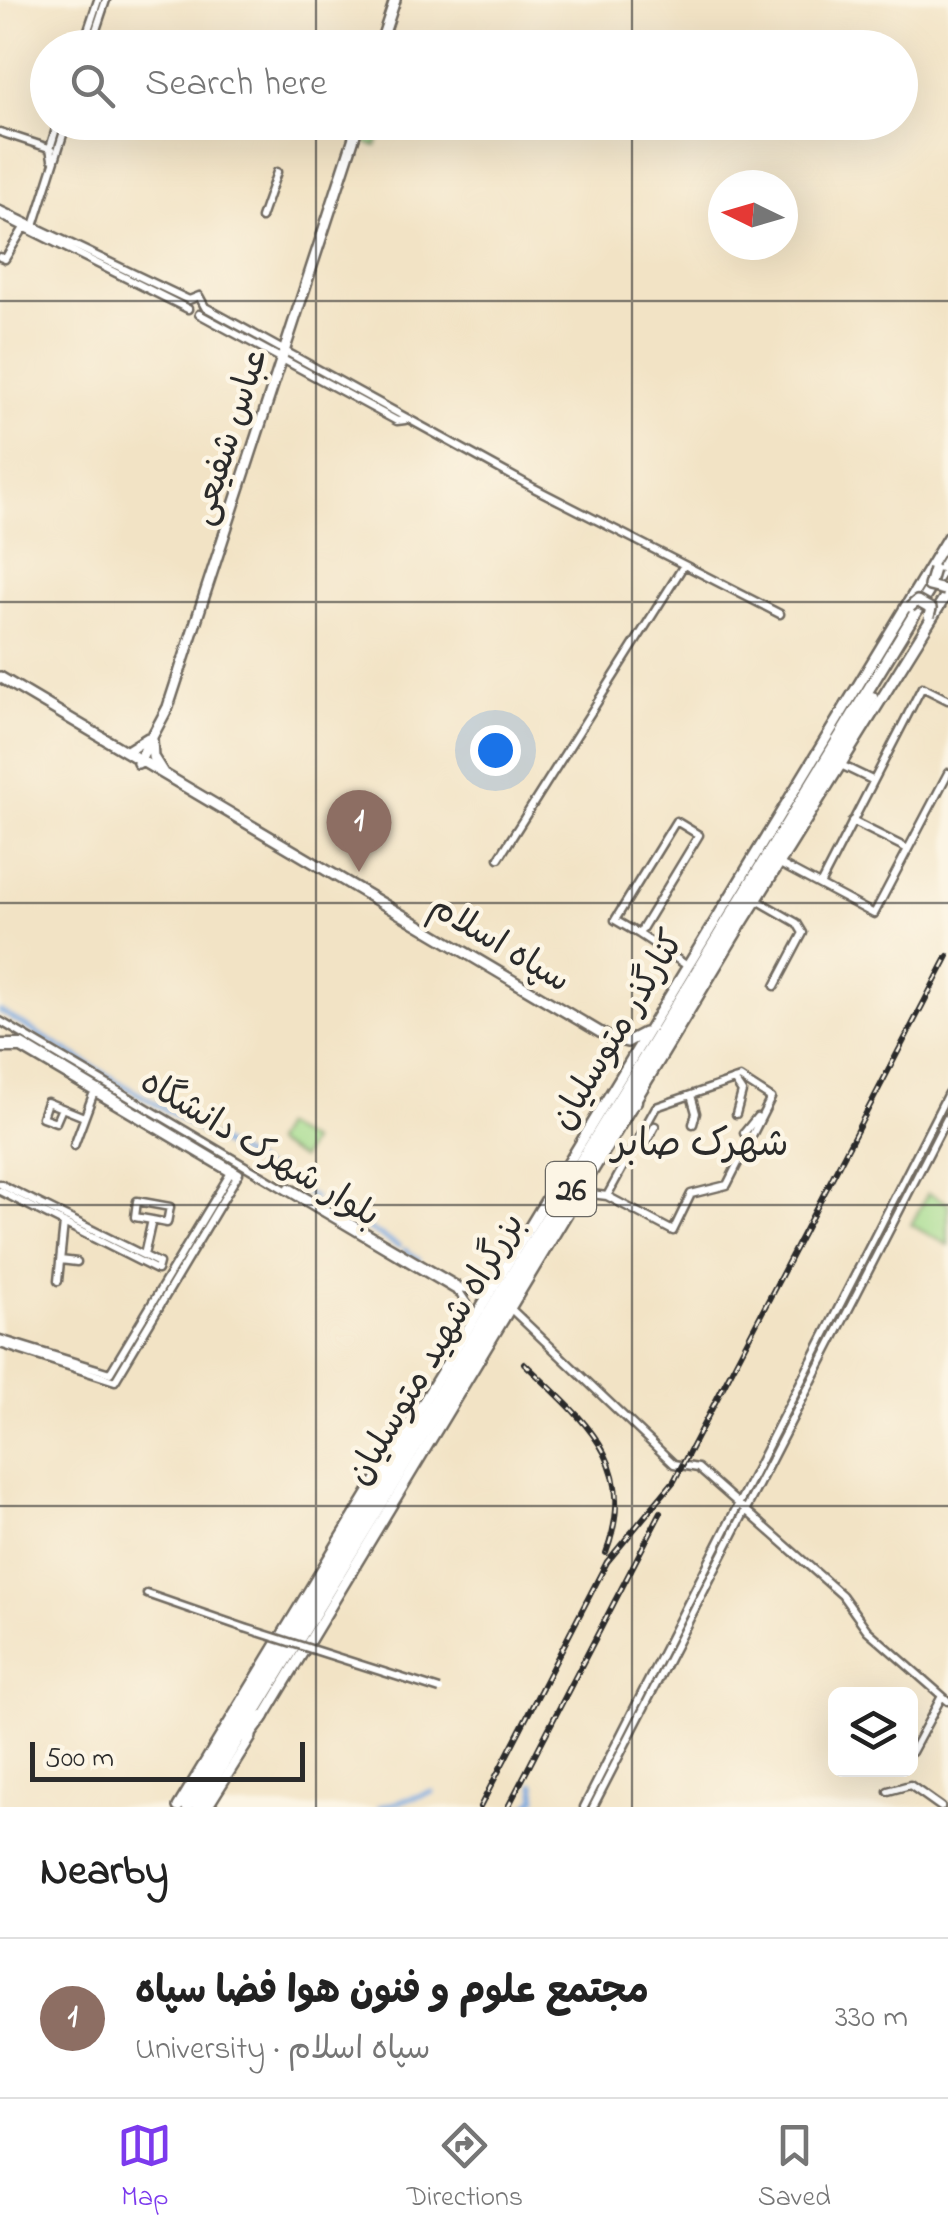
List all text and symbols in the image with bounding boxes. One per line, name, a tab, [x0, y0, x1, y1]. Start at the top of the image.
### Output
search box	[30, 30, 918, 140]
text: Search here	[145, 57, 327, 113]
icon: search	[65, 58, 120, 113]
north arrow	[708, 170, 798, 260]
street label: عباس شفیعی	[178, 342, 283, 532]
your location	[470, 725, 521, 776]
pin: 1	[326, 790, 392, 872]
street label: سپاه اسلام	[419, 883, 579, 1007]
street label: کنارگذر متوسلیان	[539, 921, 699, 1141]
street label: بلوار شهرک دانشگاه	[130, 1058, 389, 1242]
district label: شهرک صابر	[608, 1118, 789, 1174]
road number: 26	[546, 1162, 596, 1216]
street label: بزرگراه شهید متوسلیان	[335, 1204, 539, 1496]
map controls	[828, 1687, 918, 1777]
button: layers	[828, 1687, 918, 1777]
scale bar	[30, 1737, 305, 1782]
text: 500 m	[45, 1739, 114, 1780]
text: Nearby	[40, 1842, 168, 1903]
text: مجتمع علوم و فنون هوا فضا سپاه	[135, 1965, 649, 2021]
text: 1	[67, 1995, 78, 2042]
text: 330 m	[835, 1995, 908, 2042]
text: University · سپاه اسلام	[135, 2027, 431, 2074]
tab: Map	[117, 2118, 172, 2219]
tab: Directions	[407, 2118, 523, 2219]
tab: Saved	[758, 2118, 831, 2219]

